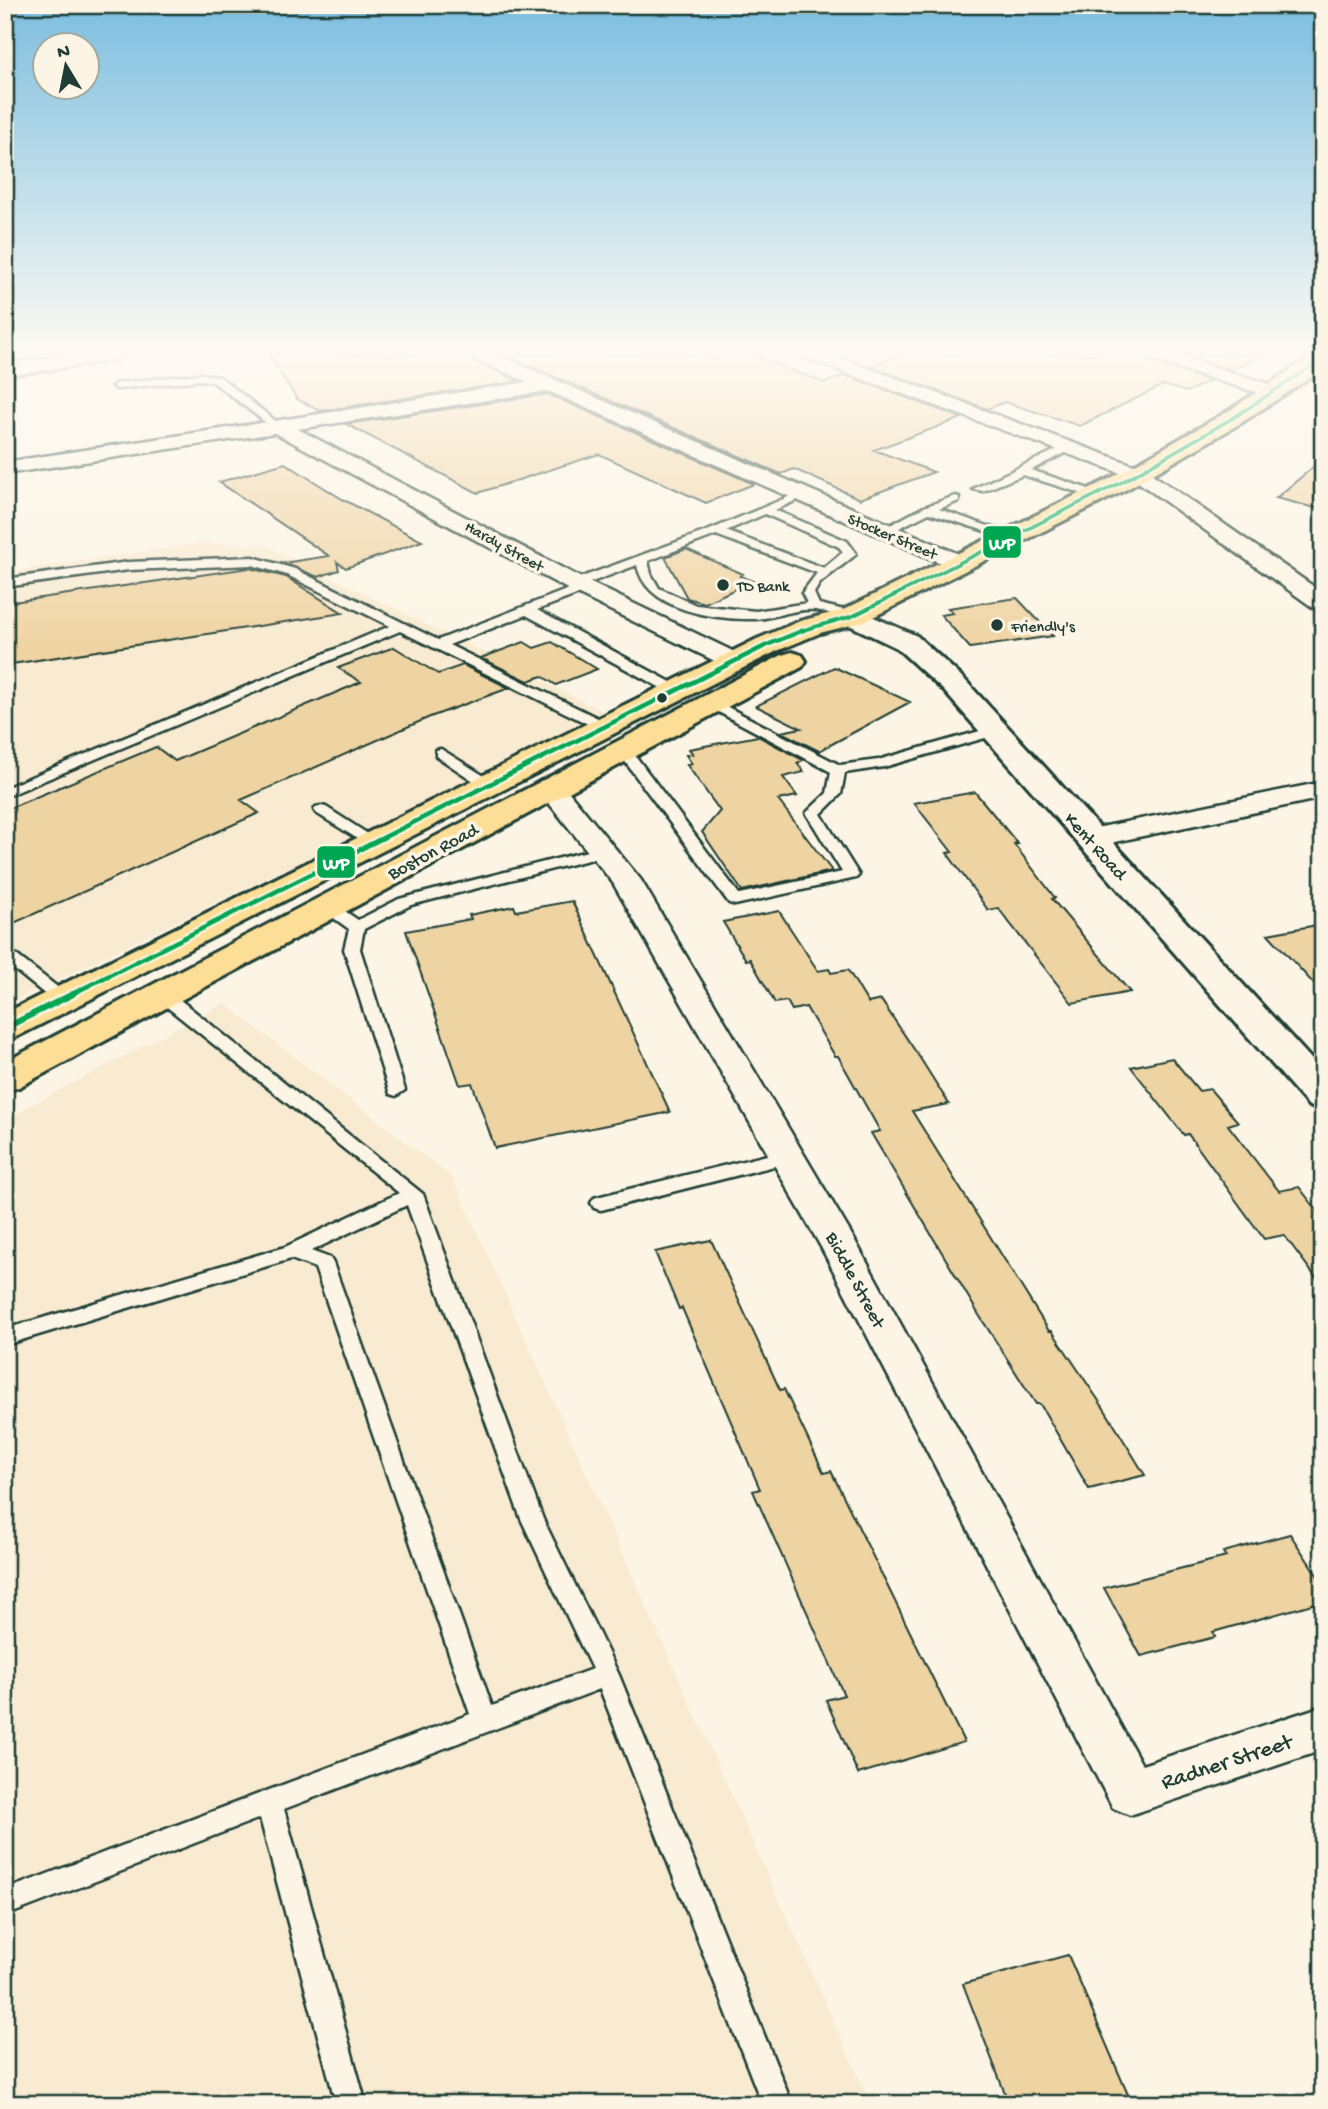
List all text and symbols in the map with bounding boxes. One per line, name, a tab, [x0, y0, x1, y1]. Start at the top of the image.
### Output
north arrow	[32, 32, 102, 102]
text: N	[56, 40, 72, 65]
street label: Stocker Street	[844, 511, 941, 566]
street label: Hardy Street	[460, 519, 547, 578]
line badge: WP	[982, 525, 1022, 559]
text: WP	[988, 534, 1017, 557]
marker: TD Bank	[715, 577, 731, 593]
place label: TD Bank	[736, 579, 791, 598]
marker: Friendly's	[989, 617, 1005, 633]
place label: Friendly's	[1010, 619, 1076, 638]
unlabelled marker	[655, 691, 669, 705]
street label: Kent Road	[1058, 809, 1132, 887]
street label: Boston Road	[384, 819, 484, 887]
line badge: WP	[316, 845, 356, 879]
text: WP	[322, 854, 351, 877]
street label: Biddle Street	[819, 1228, 890, 1334]
street label: Radner Street	[1158, 1729, 1297, 1797]

